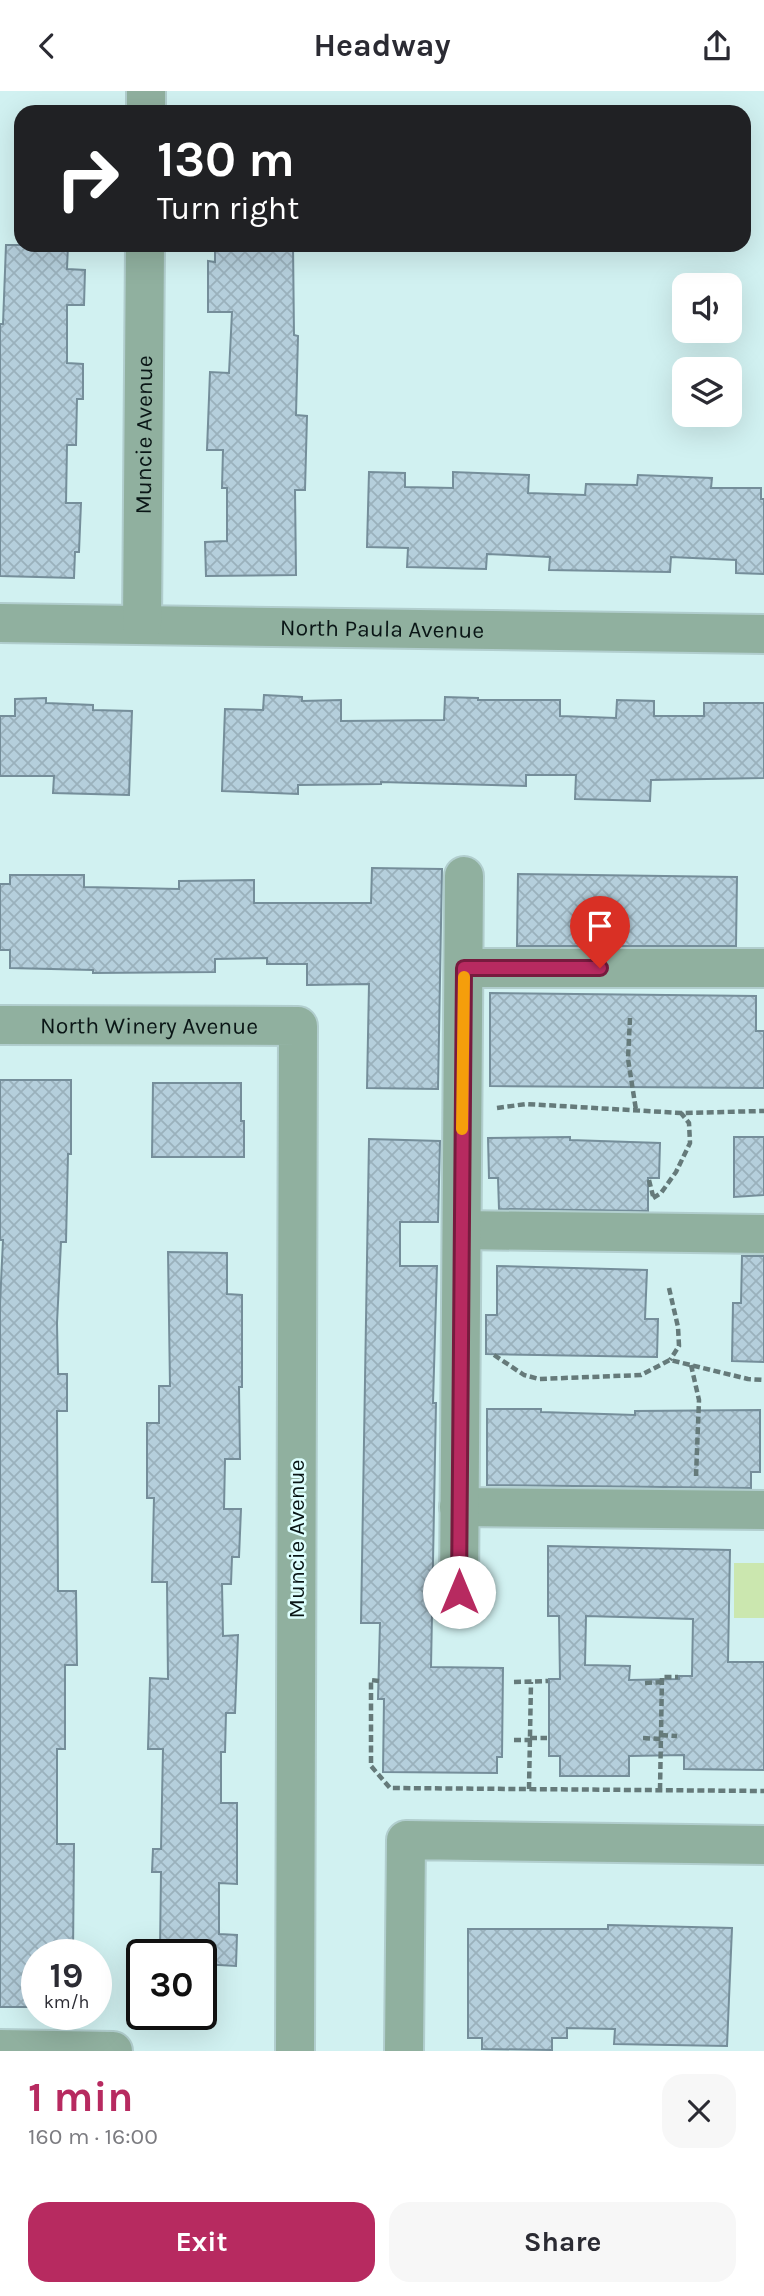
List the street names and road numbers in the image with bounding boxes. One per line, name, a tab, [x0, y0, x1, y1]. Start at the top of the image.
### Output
street label: Muncie Avenue	[129, 355, 158, 515]
street label: North Paula Avenue	[280, 614, 484, 643]
street label: North Winery Avenue	[40, 1012, 258, 1039]
street label: Muncie Avenue	[283, 1460, 310, 1618]

